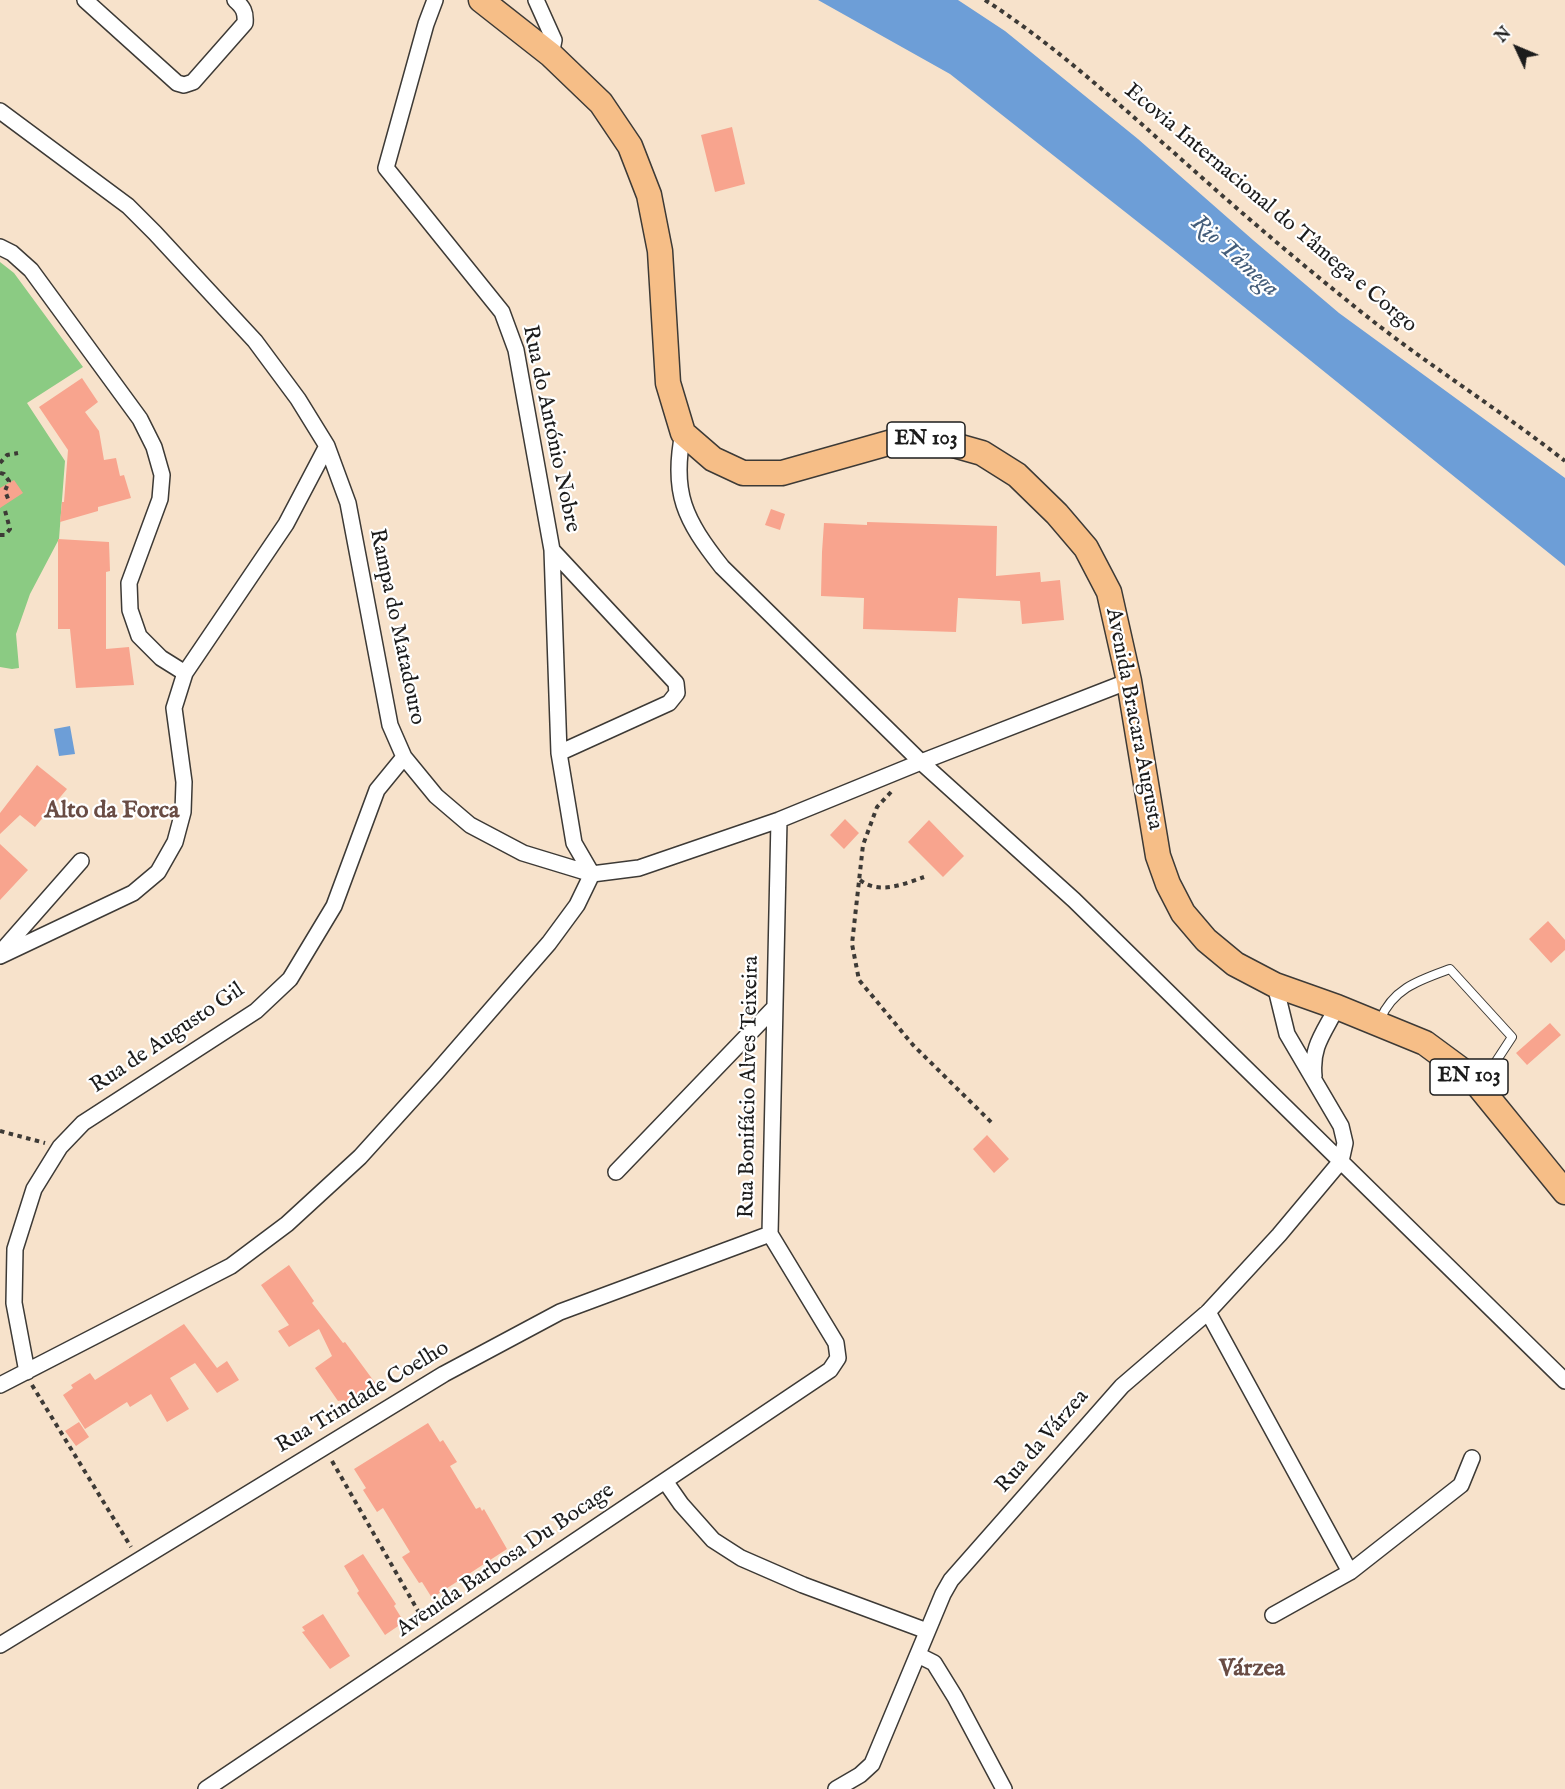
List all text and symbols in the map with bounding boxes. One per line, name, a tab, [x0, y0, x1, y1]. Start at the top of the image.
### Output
north arrow	[1487, 18, 1547, 78]
text: N	[1492, 24, 1516, 47]
street label: Ecovia Internacional do Tâmega e Corgo	[1118, 79, 1422, 339]
water label: Rio Tâmega	[1184, 210, 1284, 304]
street label: Rua do António Nobre	[515, 323, 585, 535]
road number: EN 103	[887, 422, 965, 458]
street label: Rampa do Matadouro	[362, 527, 430, 727]
street label: Avenida Bracara Augusta	[1099, 606, 1167, 832]
district label: Alto da Forca	[45, 798, 179, 826]
street label: Rua Bonifácio Alves Teixeira	[735, 955, 765, 1219]
street label: Rua de Augusto Gil	[86, 978, 250, 1100]
road number: EN 103	[1430, 1059, 1508, 1095]
street label: Rua Trindade Coelho	[272, 1336, 454, 1460]
street label: Rua da Várzea	[991, 1385, 1095, 1499]
street label: Avenida Barbosa Du Bocage	[392, 1478, 620, 1644]
district label: Várzea	[1219, 1656, 1285, 1684]

